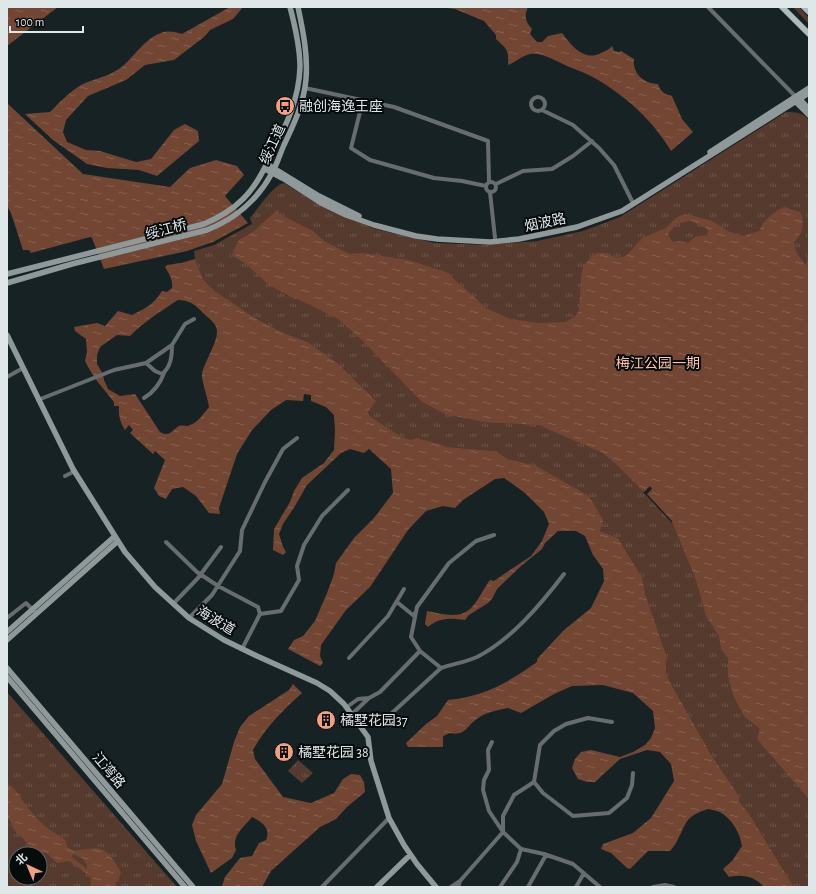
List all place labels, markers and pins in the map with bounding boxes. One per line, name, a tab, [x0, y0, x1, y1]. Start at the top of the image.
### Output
bus stop icon: 融创海逸王座	[274, 95, 296, 117]
place label: 融创海逸王座	[299, 98, 383, 114]
building icon: 橘墅花园37	[315, 709, 337, 731]
place label: 橘墅花园37	[340, 713, 408, 728]
building icon: 橘墅花园 38	[273, 741, 295, 763]
place label: 橘墅花园 38	[298, 745, 369, 760]

